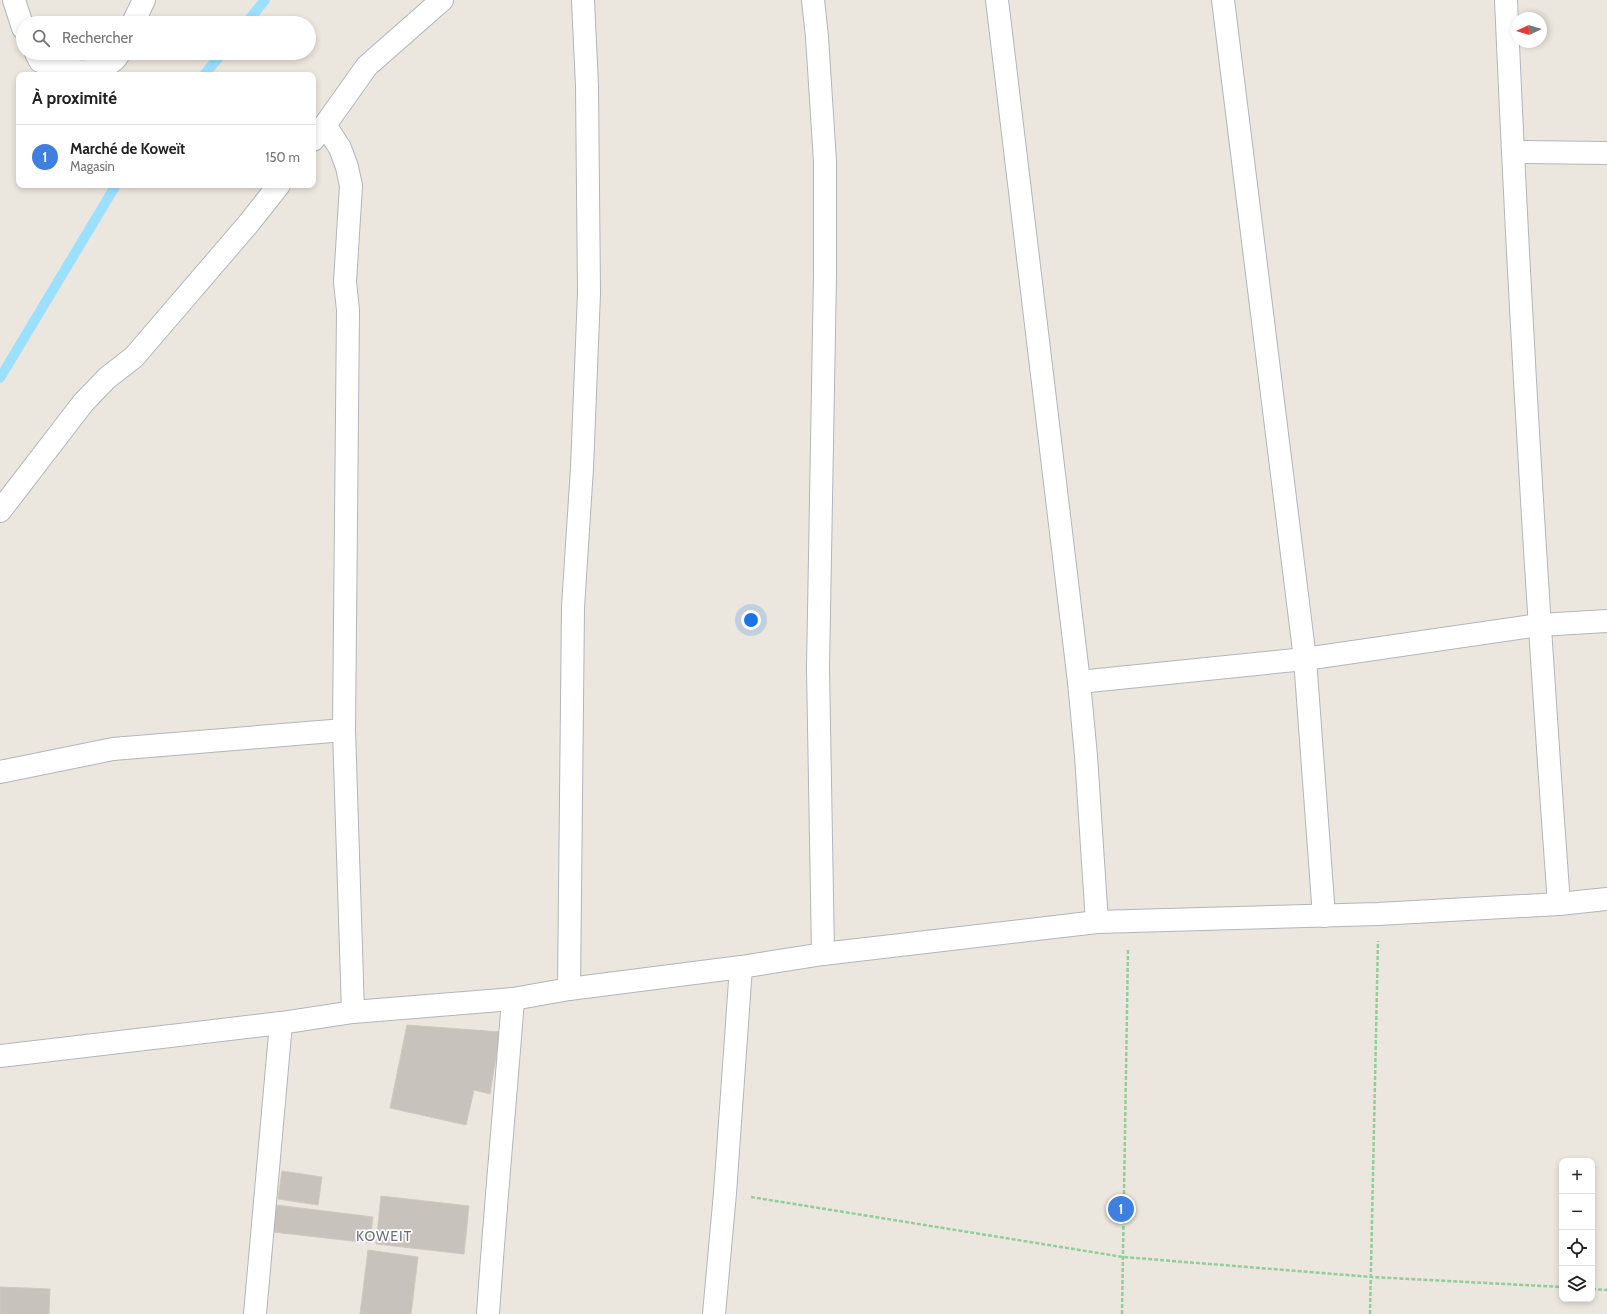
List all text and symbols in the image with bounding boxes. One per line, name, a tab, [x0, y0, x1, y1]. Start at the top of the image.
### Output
north arrow	[1511, 12, 1547, 48]
search box	[16, 16, 316, 60]
icon: search	[30, 27, 52, 49]
text: Rechercher	[62, 29, 133, 47]
text: À proximité	[32, 88, 117, 108]
text: Marché de Koweït	[70, 140, 185, 158]
text: 1	[43, 149, 47, 165]
text: 150 m	[265, 149, 300, 165]
text: Magasin	[70, 158, 115, 174]
your location	[741, 610, 761, 630]
map controls	[1559, 1158, 1595, 1302]
button: +	[1559, 1158, 1595, 1194]
pin: 1	[1108, 1194, 1134, 1224]
button: −	[1559, 1194, 1595, 1230]
district label: KOWEIT	[356, 1227, 412, 1245]
button: locate	[1559, 1230, 1595, 1266]
button: layers	[1559, 1266, 1595, 1302]

